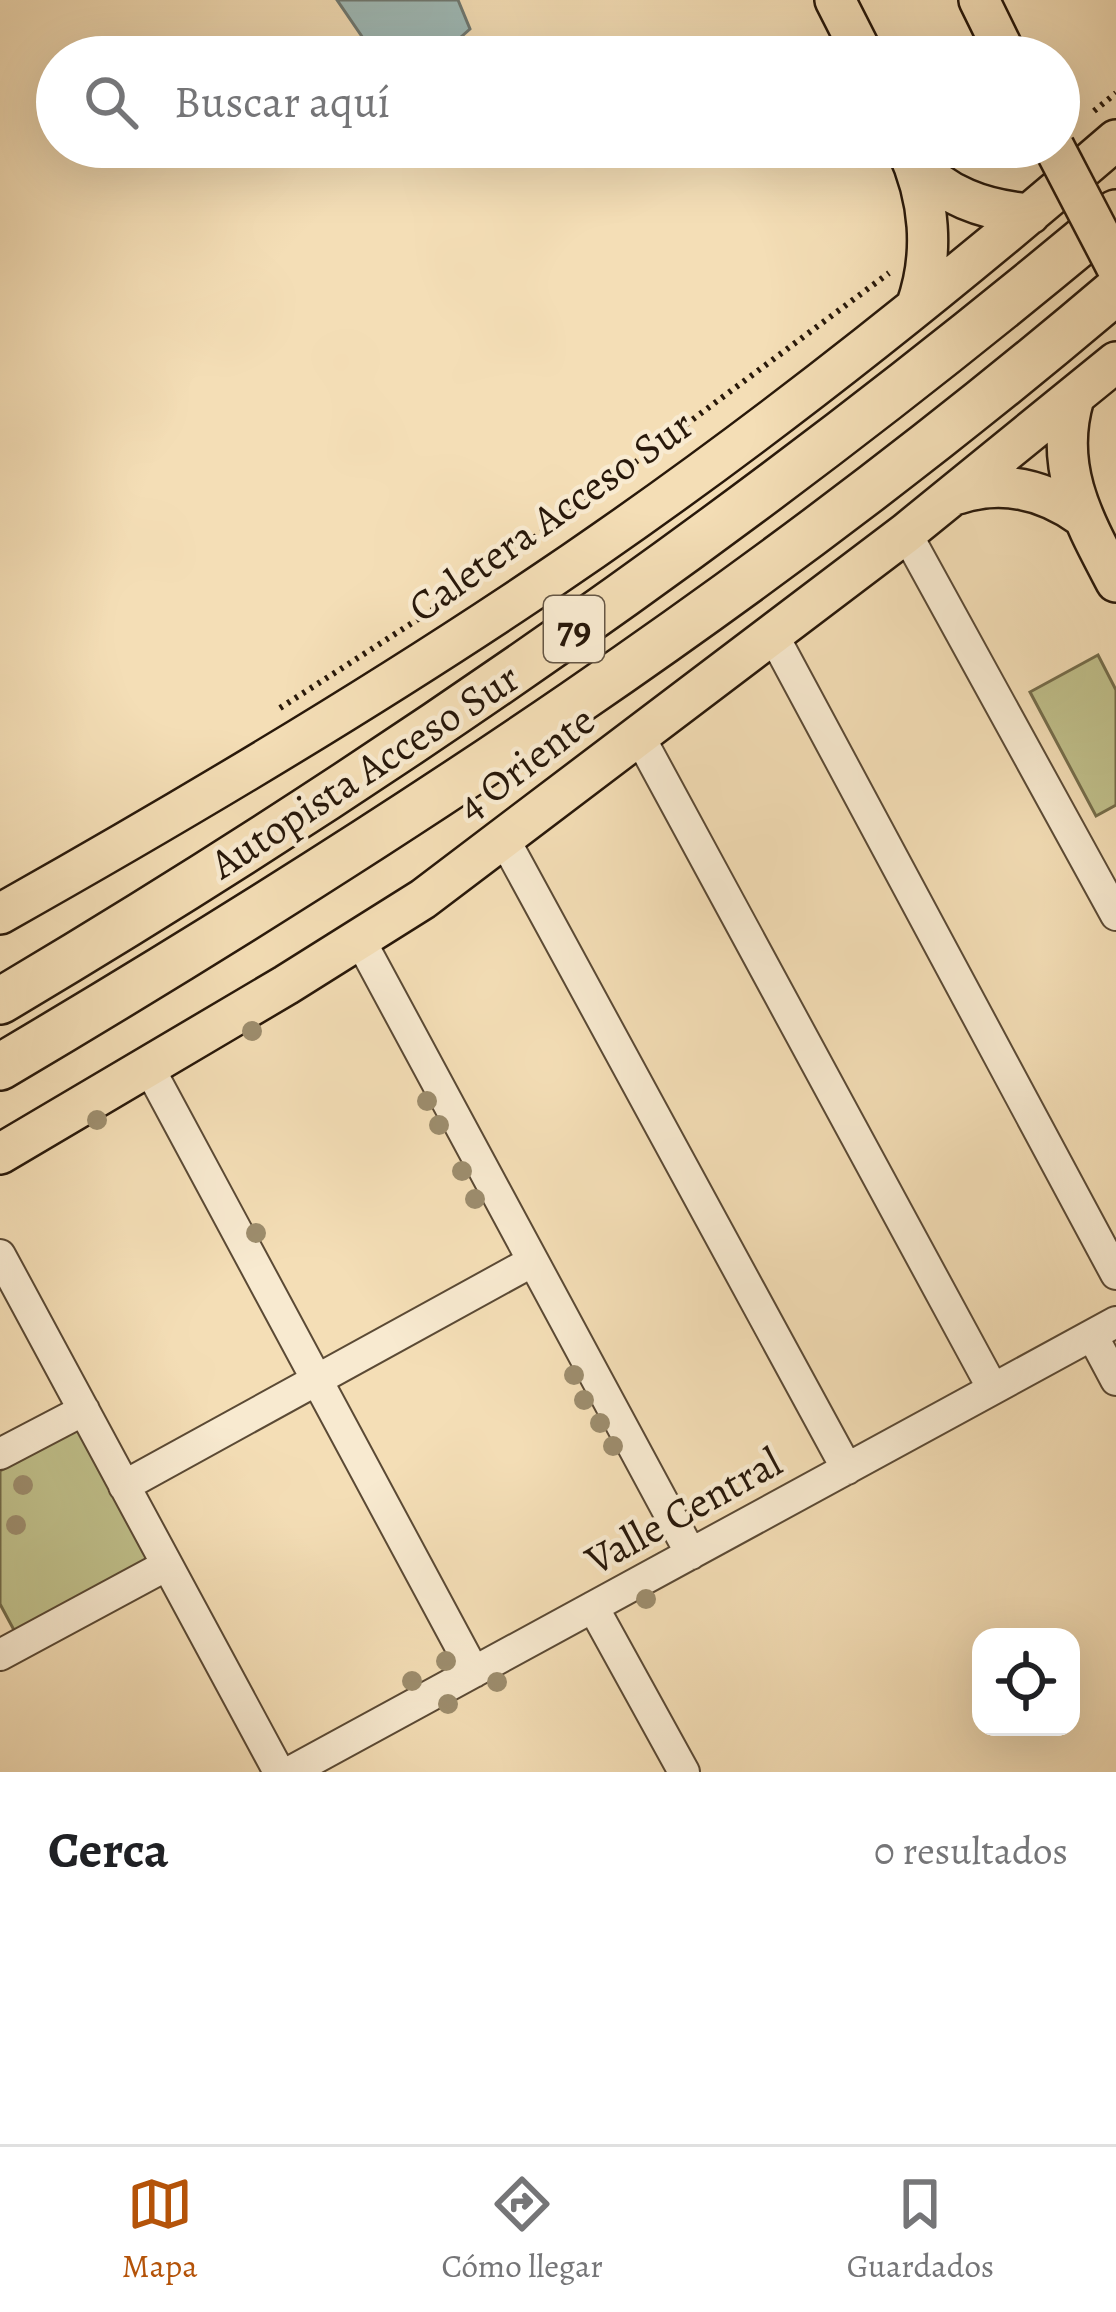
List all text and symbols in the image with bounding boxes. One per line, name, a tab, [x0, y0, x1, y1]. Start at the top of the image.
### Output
search box	[36, 36, 1080, 168]
icon: search	[78, 69, 144, 135]
text: Buscar aquí	[174, 71, 390, 133]
street label: Caletera Acceso Sur	[397, 396, 704, 635]
road number: 79	[544, 596, 604, 662]
street label: Autopista Acceso Sur	[198, 649, 530, 892]
street label: 4 Oriente	[445, 692, 606, 833]
street label: Valle Central	[574, 1433, 792, 1588]
map controls	[972, 1628, 1080, 1736]
button: locate	[972, 1628, 1080, 1736]
text: Cerca	[48, 1815, 169, 1885]
text: 0 resultados	[874, 1824, 1068, 1877]
tab: Mapa	[122, 2171, 198, 2288]
tab: Cómo llegar	[441, 2171, 603, 2288]
tab: Guardados	[847, 2171, 994, 2288]

